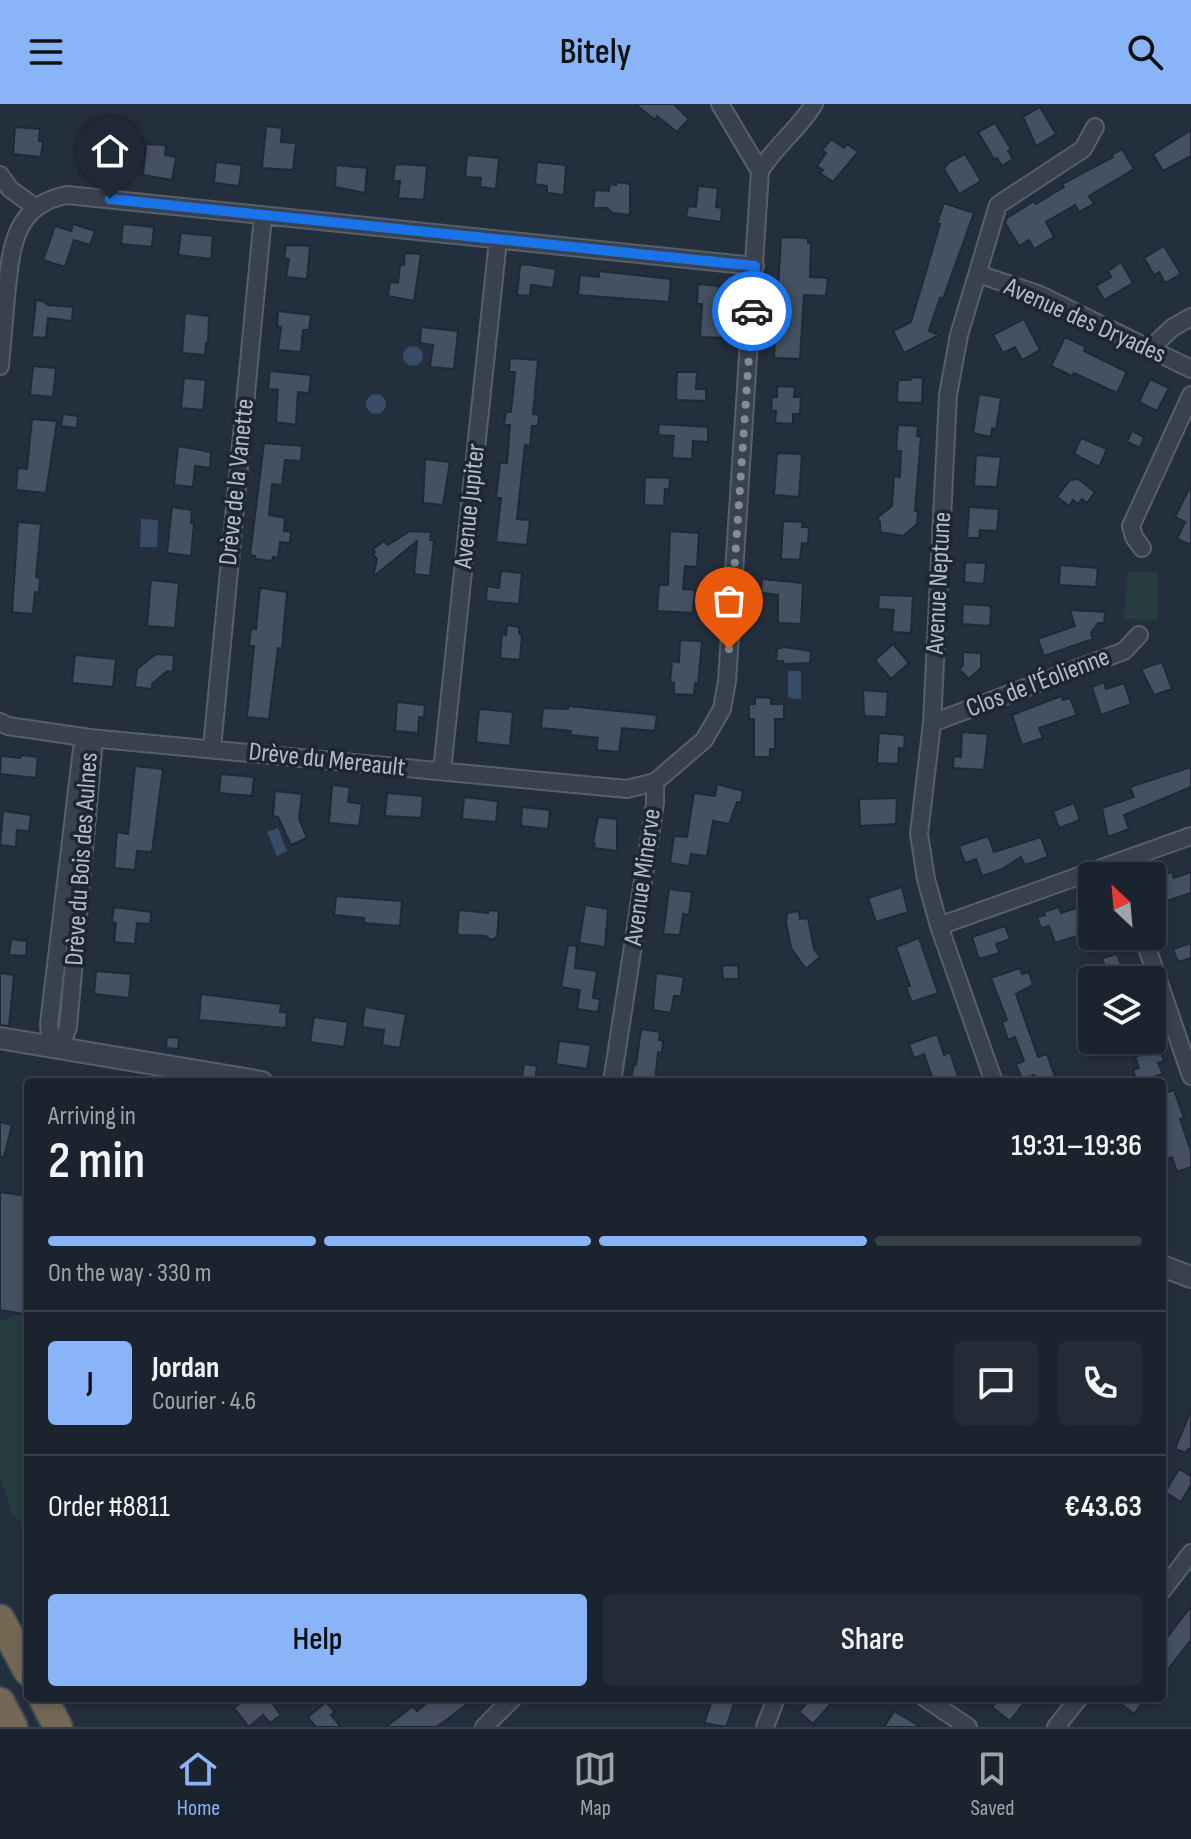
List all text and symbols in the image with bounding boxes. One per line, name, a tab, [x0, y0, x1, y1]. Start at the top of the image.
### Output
icon: menu	[24, 30, 68, 74]
icon: search	[1123, 30, 1167, 74]
text: Bitely	[560, 31, 631, 74]
pin	[76, 117, 144, 199]
icon: home	[88, 129, 132, 173]
courier	[712, 271, 792, 351]
street label: Avenue des Dryades	[999, 271, 1170, 370]
icon: car	[730, 289, 774, 333]
street label: Drève de la Vanette	[213, 397, 261, 567]
street label: Avenue Jupiter	[448, 442, 492, 571]
street label: Avenue Neptune	[920, 511, 958, 656]
pin	[695, 567, 763, 649]
icon: bag	[707, 579, 751, 623]
street label: Clos de l'Éolienne	[962, 642, 1114, 724]
street label: Drève du Mereault	[247, 736, 407, 784]
street label: Drève du Bois des Aulnes	[59, 751, 105, 967]
street label: Avenue Minerve	[618, 807, 668, 948]
north arrow	[1078, 862, 1166, 950]
map controls	[1078, 862, 1166, 1054]
button: layers	[1078, 966, 1166, 1054]
text: Arriving in	[48, 1101, 136, 1132]
text: 19:31–19:36	[1011, 1128, 1142, 1164]
text: 2 min	[48, 1130, 145, 1193]
text: On the way · 330 m	[48, 1258, 211, 1289]
button: chat	[954, 1341, 1038, 1425]
button: phone	[1058, 1341, 1142, 1425]
text: Jordan	[152, 1350, 219, 1386]
text: J	[87, 1365, 93, 1401]
text: Courier · 4.6	[152, 1386, 256, 1417]
text: Order #8811	[48, 1489, 170, 1525]
text: €43.63	[1065, 1489, 1142, 1525]
button: Help	[48, 1594, 587, 1686]
button: Share	[603, 1594, 1142, 1686]
tab: Home	[176, 1747, 220, 1822]
tab: Map	[573, 1747, 617, 1822]
tab: Saved	[970, 1747, 1015, 1822]

